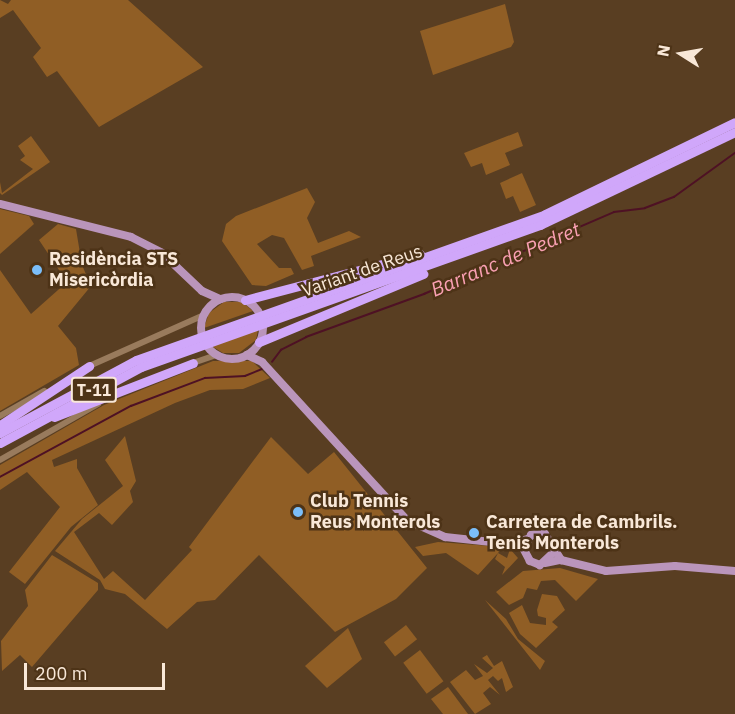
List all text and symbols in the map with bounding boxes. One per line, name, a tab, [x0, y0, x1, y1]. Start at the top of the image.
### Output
north arrow	[651, 24, 711, 84]
text: N	[652, 43, 674, 58]
water label: Barranc de Pedret	[427, 217, 583, 301]
street label: Variant de Reus	[299, 240, 425, 302]
place label: Residència STS Misericòrdia	[49, 249, 178, 292]
marker: Residència STS Misericòrdia	[30, 263, 44, 277]
road number: T-11	[70, 377, 118, 403]
place label: Club Tennis Reus Monterols	[310, 491, 440, 534]
marker: Club Tennis Reus Monterols	[291, 505, 305, 519]
place label: Carretera de Cambrils. Tenis Monterols	[486, 512, 678, 554]
marker: Carretera de Cambrils. Tenis Monterols	[467, 526, 481, 540]
scale bar	[27, 651, 168, 689]
text: 200 m	[35, 662, 87, 685]

